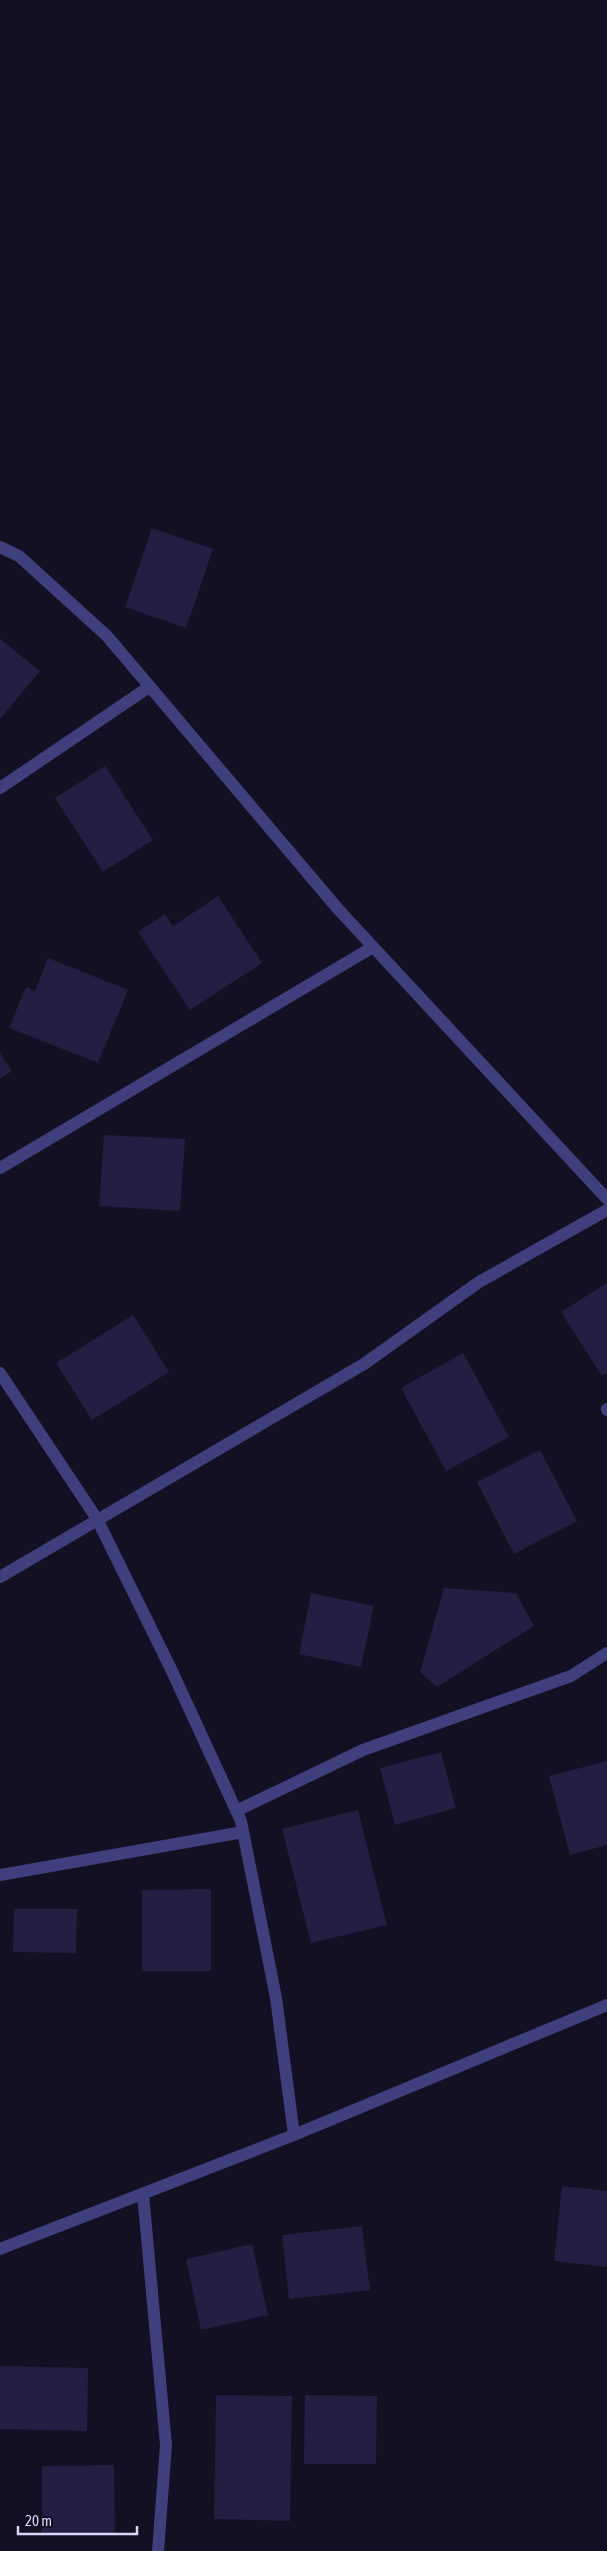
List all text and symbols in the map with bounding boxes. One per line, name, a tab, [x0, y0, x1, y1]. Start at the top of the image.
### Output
scale bar	[18, 2504, 136, 2536]
text: 20 m	[25, 2512, 52, 2529]

